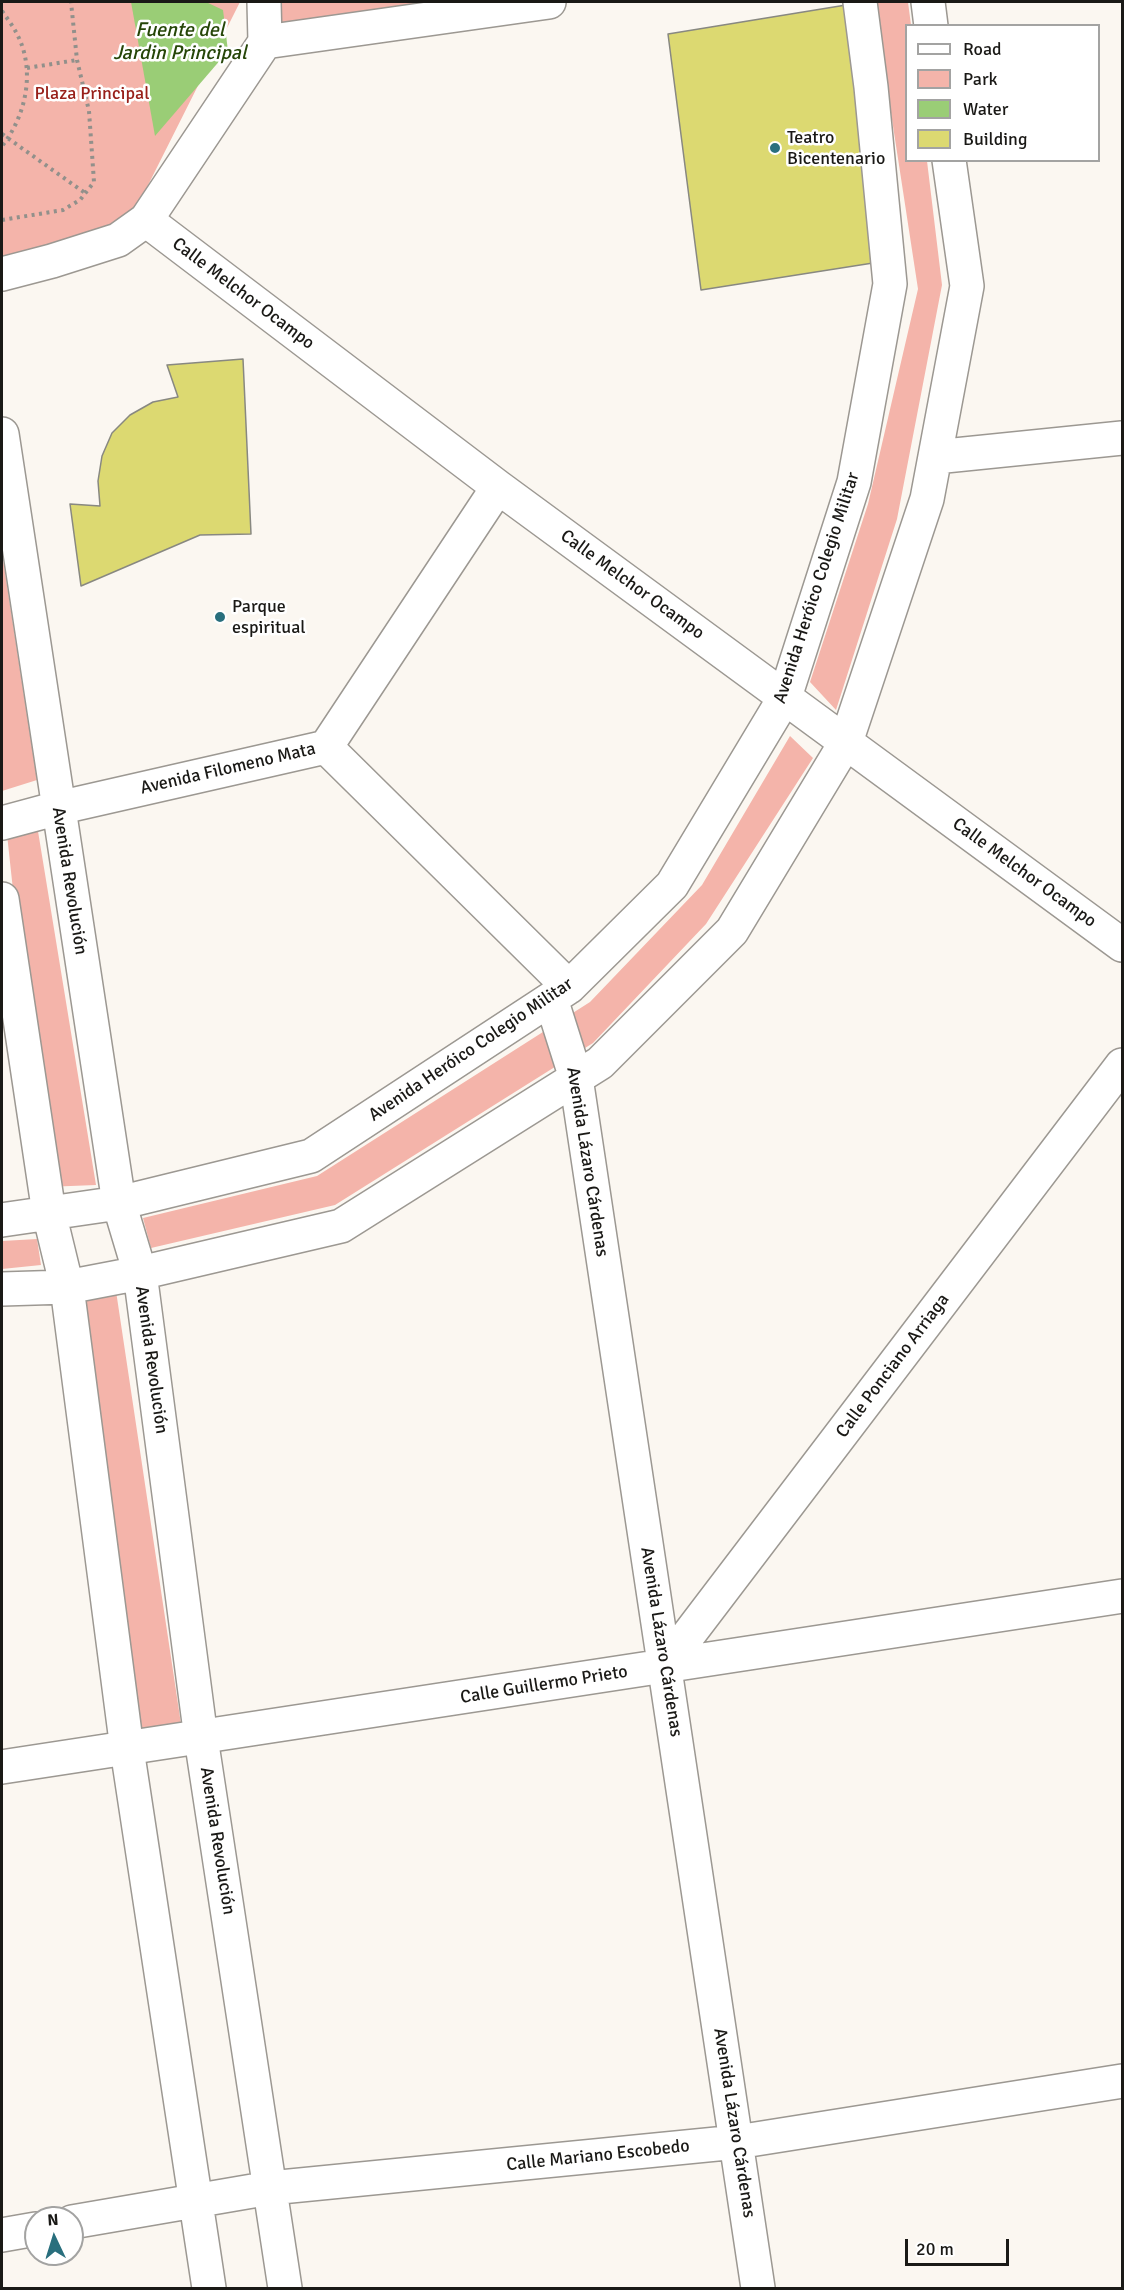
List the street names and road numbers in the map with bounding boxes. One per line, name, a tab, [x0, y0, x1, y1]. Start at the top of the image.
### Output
street label: Calle Melchor Ocampo	[168, 233, 318, 355]
street label: Avenida Heróico Colegio Militar	[769, 470, 865, 706]
street label: Calle Melchor Ocampo	[556, 526, 708, 644]
street label: Avenida Filomeno Mata	[138, 738, 318, 800]
street label: Avenida Revolución	[47, 806, 91, 956]
street label: Calle Melchor Ocampo	[948, 814, 1100, 932]
street label: Avenida Heróico Colegio Militar	[365, 973, 577, 1127]
street label: Avenida Lázaro Cárdenas	[561, 1066, 613, 1258]
street label: Avenida Revolución	[130, 1285, 172, 1435]
street label: Calle Ponciano Arriaga	[832, 1290, 954, 1442]
street label: Avenida Lázaro Cárdenas	[635, 1546, 687, 1738]
street label: Calle Guillermo Prieto	[459, 1661, 629, 1709]
street label: Avenida Revolución	[195, 1766, 239, 1916]
street label: Avenida Lázaro Cárdenas	[708, 2027, 760, 2219]
street label: Calle Mariano Escobedo	[505, 2136, 691, 2176]

